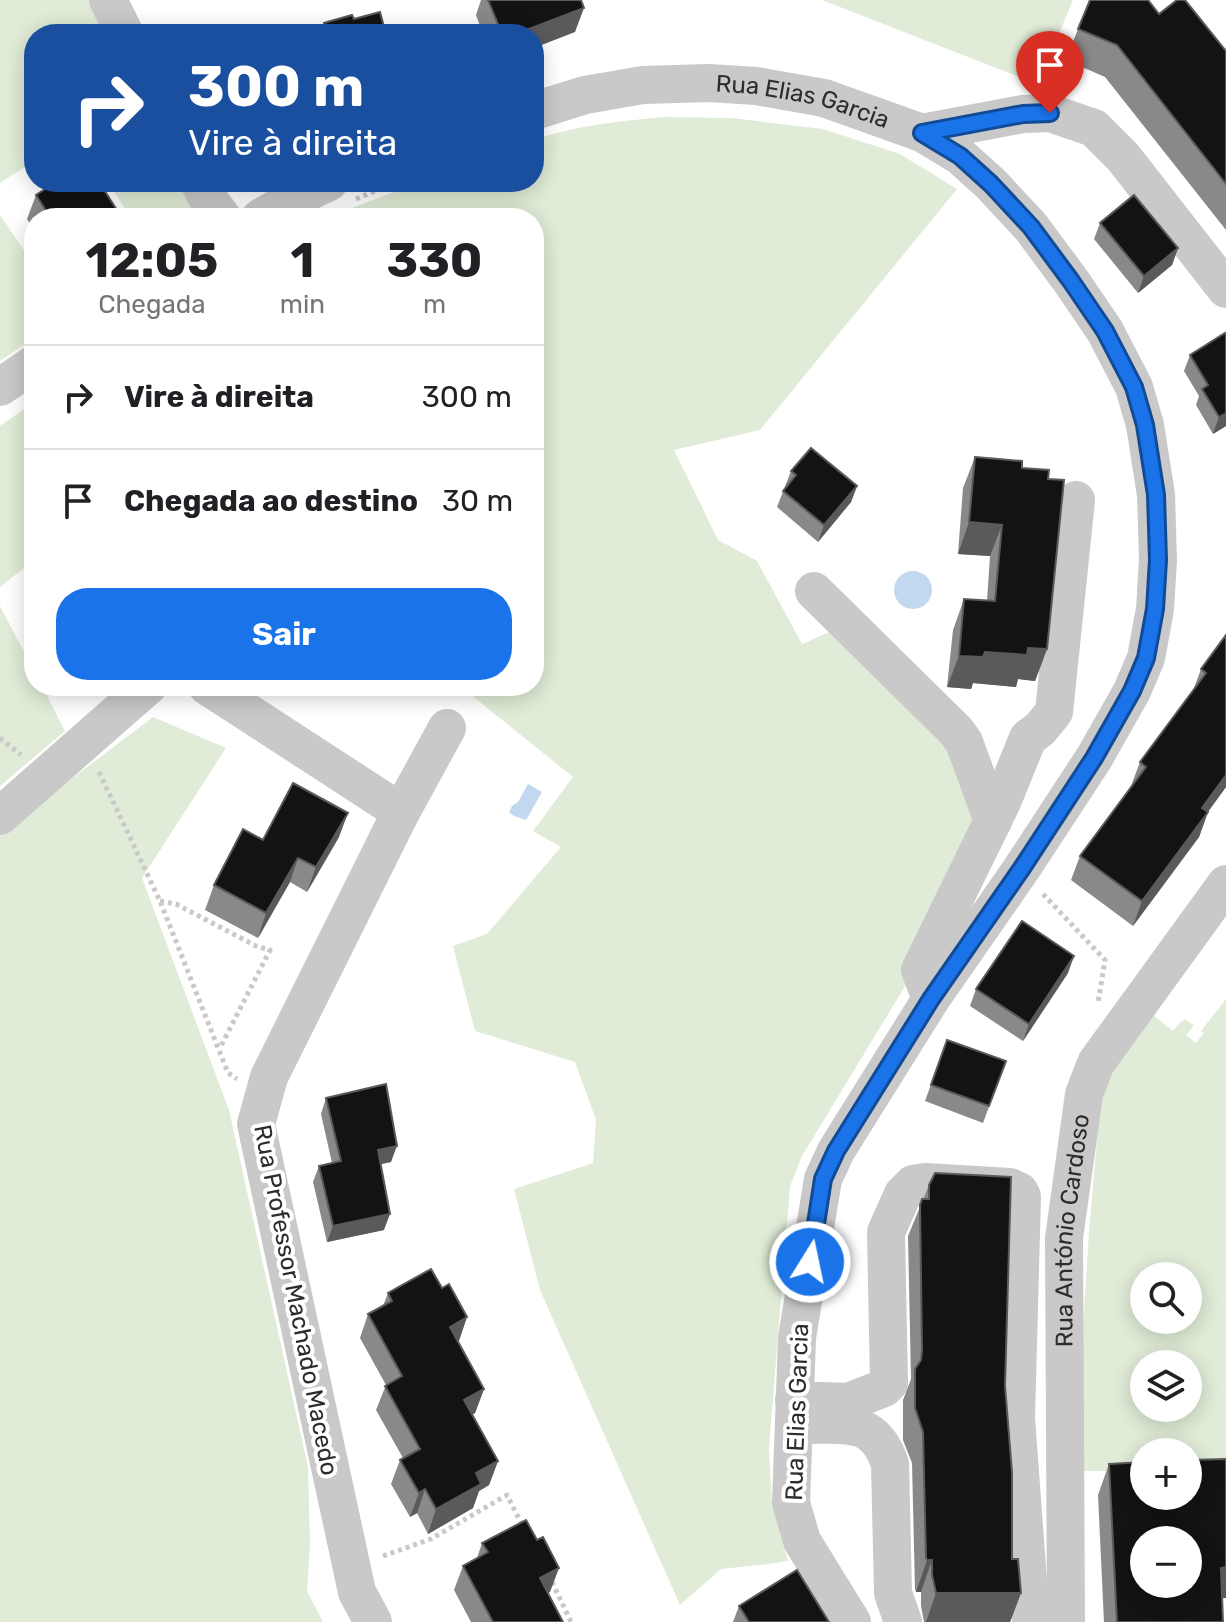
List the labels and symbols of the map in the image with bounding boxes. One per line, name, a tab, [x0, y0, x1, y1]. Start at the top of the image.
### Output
pin	[1016, 31, 1084, 113]
street label: Rua Elias Garcia	[715, 69, 893, 134]
street label: Rua António Cardoso	[1049, 1112, 1095, 1347]
street label: Rua Professor Machado Macedo	[248, 1122, 344, 1478]
position arrow	[768, 1220, 852, 1304]
street label: Rua Elias Garcia	[780, 1323, 814, 1501]

